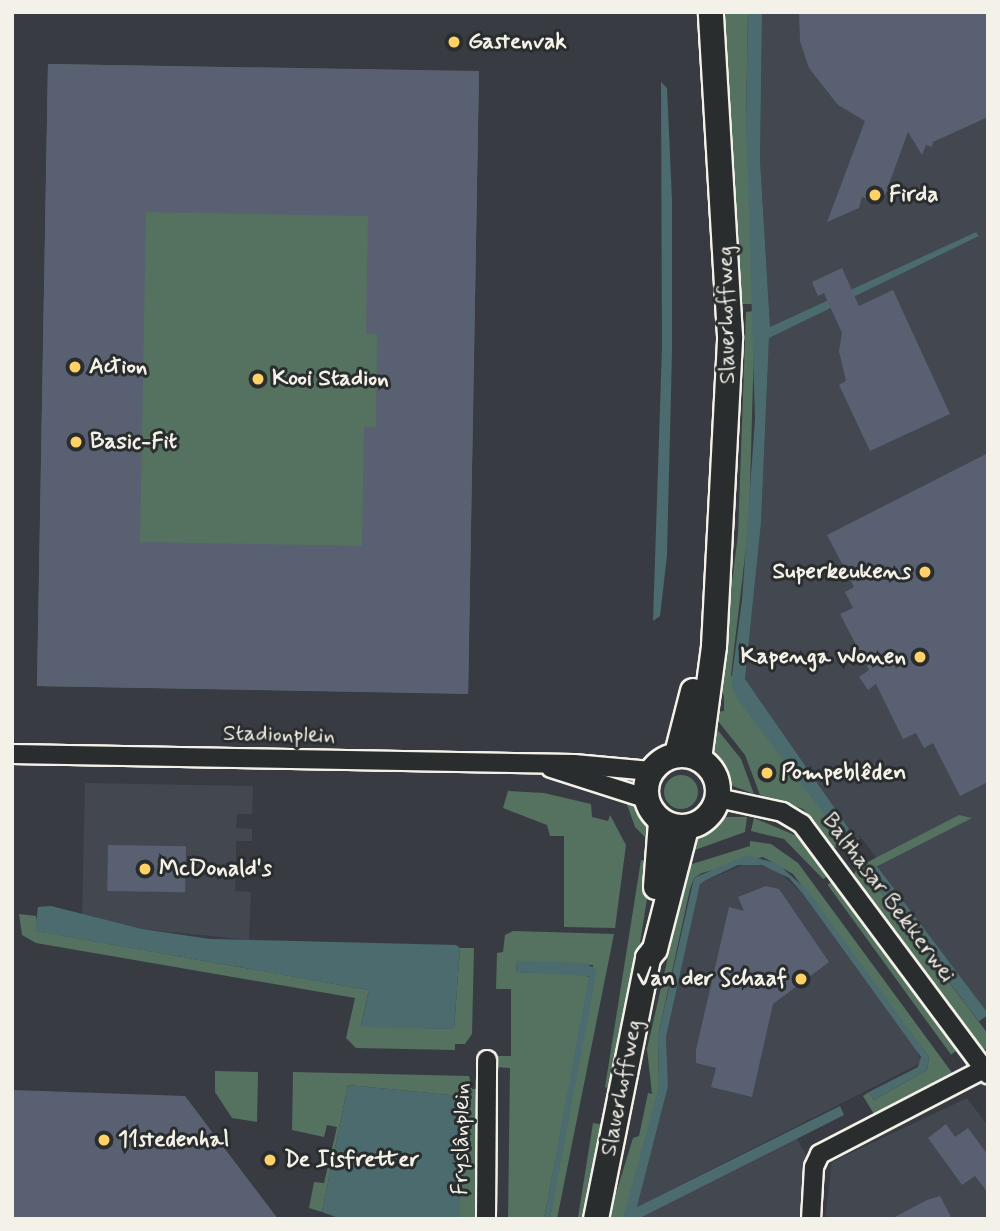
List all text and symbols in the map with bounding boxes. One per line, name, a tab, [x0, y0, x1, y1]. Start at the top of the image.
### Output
place label: Gastenvak	[468, 28, 567, 56]
marker: Gastenvak	[446, 34, 462, 50]
place label: Firda	[889, 181, 939, 209]
marker: Firda	[867, 187, 883, 203]
street label: Slauerhoffweg	[712, 246, 742, 384]
place label: Action	[89, 353, 147, 381]
marker: Action	[67, 359, 83, 375]
place label: Kooi Stadion	[272, 365, 389, 393]
marker: Kooi Stadion	[250, 371, 266, 387]
place label: Basic-Fit	[90, 428, 177, 456]
marker: Basic-Fit	[68, 434, 84, 450]
place label: Superkeukens	[772, 558, 911, 586]
marker: Superkeukens	[917, 564, 933, 580]
place label: Kapenga Wonen	[737, 643, 906, 671]
marker: Kapenga Wonen	[912, 649, 928, 665]
street label: Stadionplein	[223, 720, 335, 750]
place label: Pompeblêden	[781, 759, 906, 787]
marker: Pompeblêden	[759, 765, 775, 781]
street label: Balthasar Bekkerwei	[816, 809, 960, 987]
place label: McDonald's	[159, 855, 272, 883]
marker: McDonald's	[137, 861, 153, 877]
place label: Van der Schaaf	[636, 965, 787, 993]
marker: Van der Schaaf	[793, 971, 809, 987]
street label: Slauerhoffweg	[595, 1017, 649, 1159]
street label: Fryslânplein	[447, 1083, 477, 1195]
place label: 11stedenhal	[118, 1126, 229, 1154]
marker: 11stedenhal	[96, 1132, 112, 1148]
place label: De Iisfretter	[284, 1146, 418, 1174]
marker: De Iisfretter	[262, 1152, 278, 1168]

